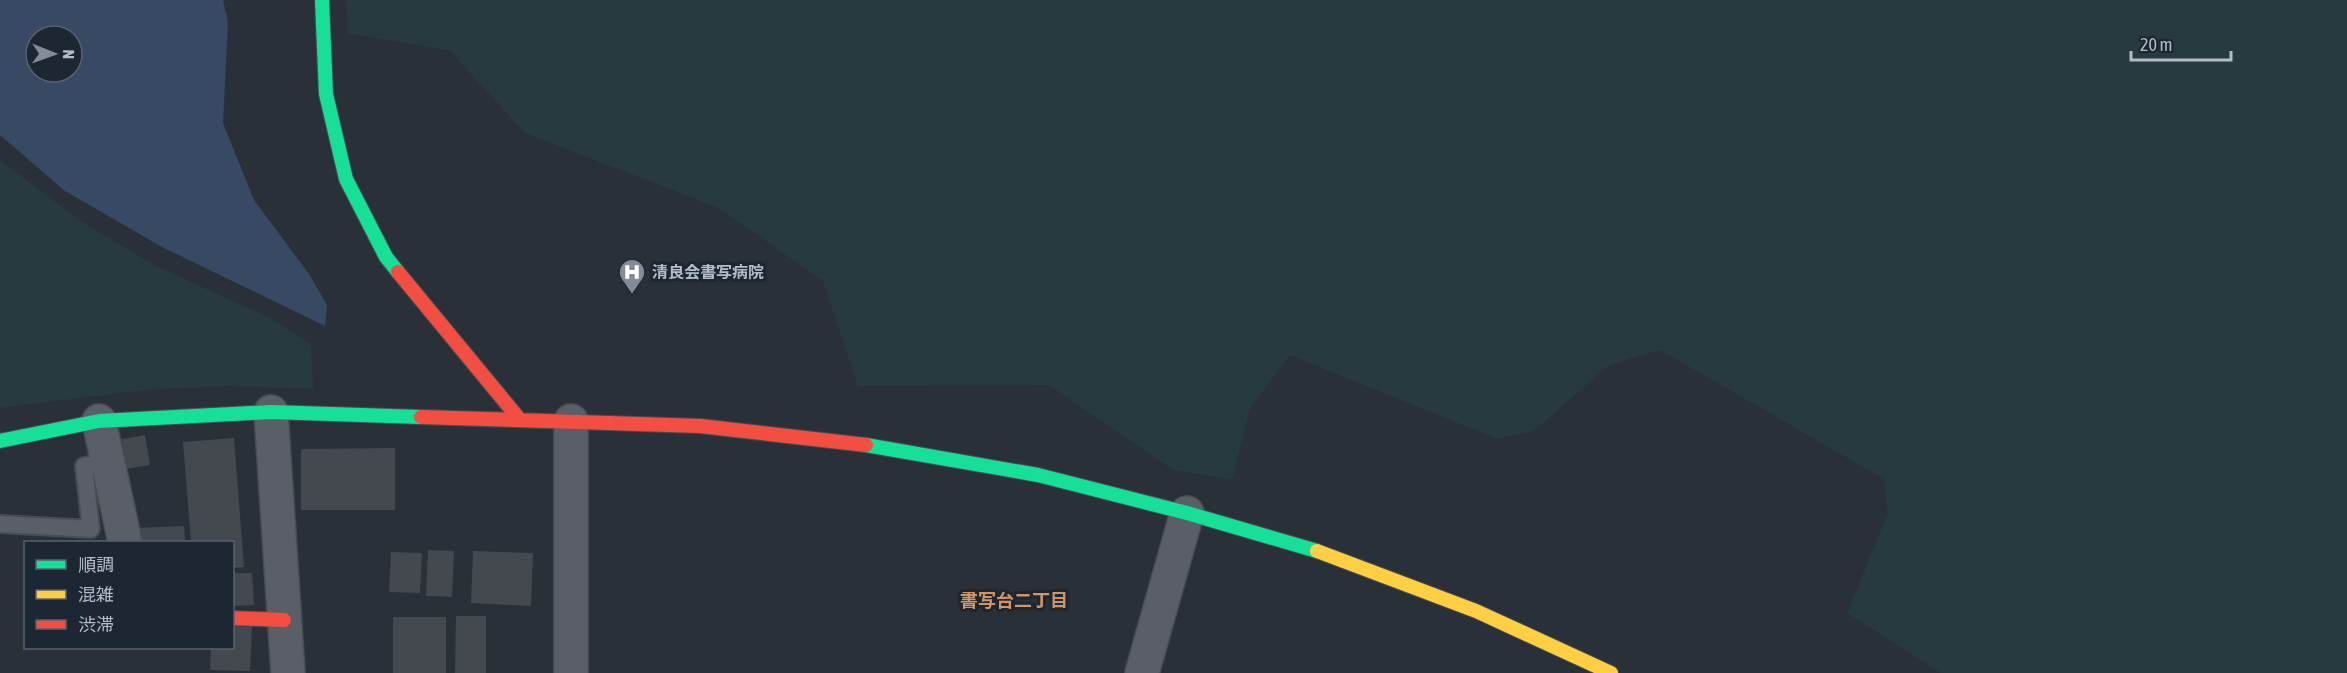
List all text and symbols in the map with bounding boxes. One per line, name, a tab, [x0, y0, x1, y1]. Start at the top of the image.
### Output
north arrow	[24, 24, 84, 84]
scale bar	[2131, 24, 2232, 62]
text: 20 m	[2140, 34, 2172, 55]
text: N	[60, 49, 78, 59]
hospital icon: 清良会書写病院	[617, 257, 647, 295]
place label: 清良会書写病院	[652, 263, 764, 281]
legend	[24, 541, 234, 649]
text: 順調	[78, 554, 114, 575]
text: 混雑	[78, 584, 114, 605]
district label: 書写台二丁目	[960, 590, 1068, 611]
text: 渋滞	[78, 614, 114, 635]

